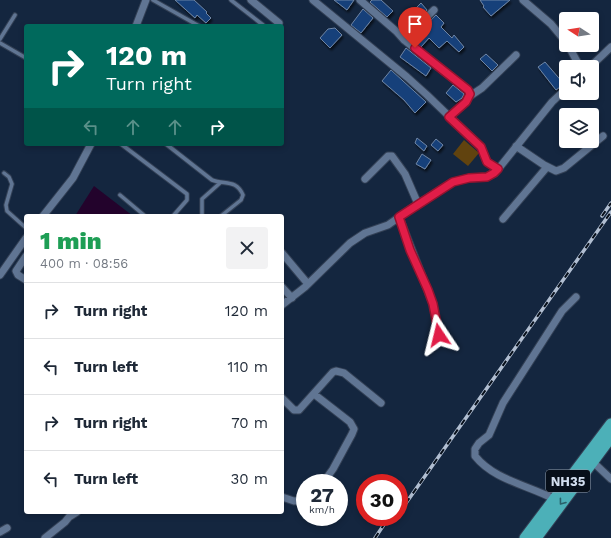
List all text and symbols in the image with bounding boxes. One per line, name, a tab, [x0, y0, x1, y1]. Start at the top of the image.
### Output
pin	[398, 7.0, 432, 48]
north arrow	[559, 12, 599, 52]
map controls	[559, 12, 599, 148]
icon: arrive	[404, 13, 426, 35]
text: 120 m	[106, 39, 187, 72]
icon: right	[40, 40, 92, 92]
button: sound	[559, 60, 599, 100]
text: Turn right	[106, 73, 192, 94]
button: layers	[559, 108, 599, 148]
icon: left	[80, 116, 102, 138]
icon: ahead	[122, 116, 144, 138]
icon: ahead	[164, 116, 186, 138]
icon: right	[206, 116, 228, 138]
text: 1 min	[40, 227, 102, 255]
button: close	[226, 227, 268, 269]
text: 400 m · 08:56	[40, 256, 128, 271]
icon: right	[40, 300, 62, 322]
text: Turn right	[74, 302, 147, 320]
text: 120 m	[225, 302, 268, 320]
position arrow	[418, 314, 460, 356]
icon: left	[40, 356, 62, 378]
text: Turn left	[74, 358, 138, 376]
text: 110 m	[228, 358, 268, 376]
icon: right	[40, 412, 62, 434]
text: Turn right	[74, 414, 147, 432]
text: 70 m	[231, 414, 268, 432]
icon: left	[40, 468, 62, 490]
text: Turn left	[74, 470, 138, 488]
text: 30 m	[231, 470, 268, 488]
road number: NH35	[546, 470, 590, 492]
speed limit sign: 30	[356, 474, 408, 526]
text: 27	[310, 483, 334, 507]
one-way arrow	[560, 498, 567, 505]
text: km/h	[309, 504, 335, 515]

